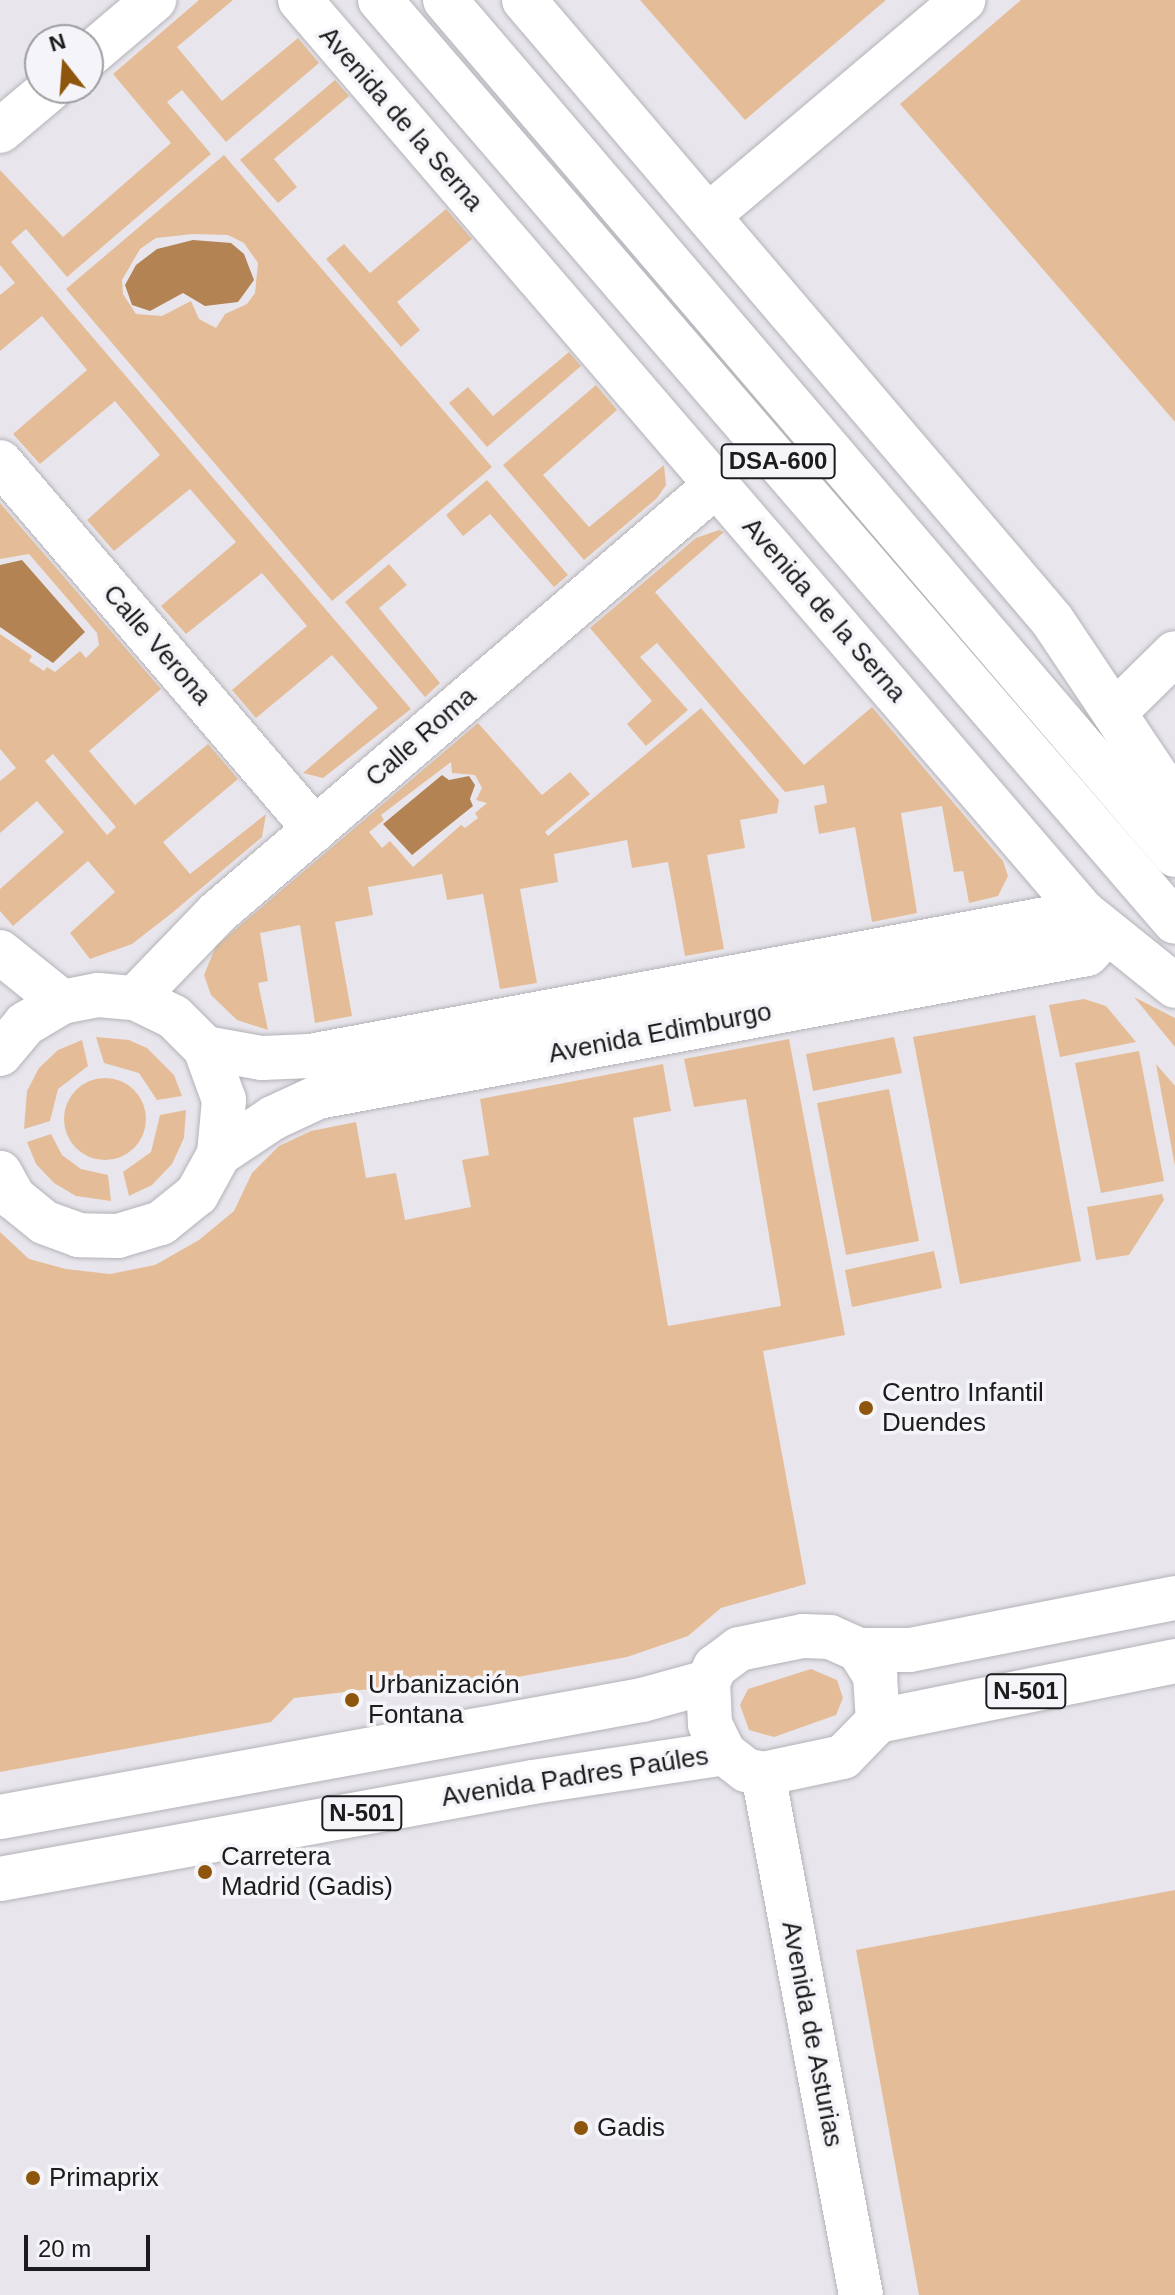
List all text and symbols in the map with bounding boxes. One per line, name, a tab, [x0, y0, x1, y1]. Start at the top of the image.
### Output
street label: Avenida de la Serna	[313, 21, 489, 217]
north arrow	[24, 24, 104, 104]
text: N	[46, 28, 69, 57]
road number: DSA-600	[720, 441, 836, 481]
street label: Avenida de la Serna	[736, 512, 912, 708]
street label: Calle Verona	[96, 579, 218, 711]
street label: Calle Roma	[360, 681, 482, 793]
street label: Avenida Edimburgo	[546, 996, 774, 1070]
place label: Centro Infantil Duendes	[882, 1377, 1044, 1438]
marker: Centro Infantil Duendes	[857, 1399, 875, 1417]
place label: Urbanización Fontana	[368, 1669, 520, 1730]
road number: N-501	[984, 1671, 1068, 1711]
marker: Urbanización Fontana	[343, 1691, 361, 1709]
street label: Avenida Padres Paúles	[439, 1740, 711, 1814]
road number: N-501	[320, 1793, 404, 1833]
place label: Carretera Madrid (Gadis)	[221, 1841, 393, 1902]
marker: Carretera Madrid (Gadis)	[196, 1863, 214, 1881]
street label: Avenida de Asturias	[775, 1918, 849, 2150]
place label: Gadis	[597, 2112, 665, 2144]
marker: Gadis	[572, 2119, 590, 2137]
place label: Primaprix	[49, 2162, 159, 2194]
marker: Primaprix	[24, 2169, 42, 2187]
scale bar	[28, 2219, 154, 2269]
text: 20 m	[38, 2235, 91, 2262]

